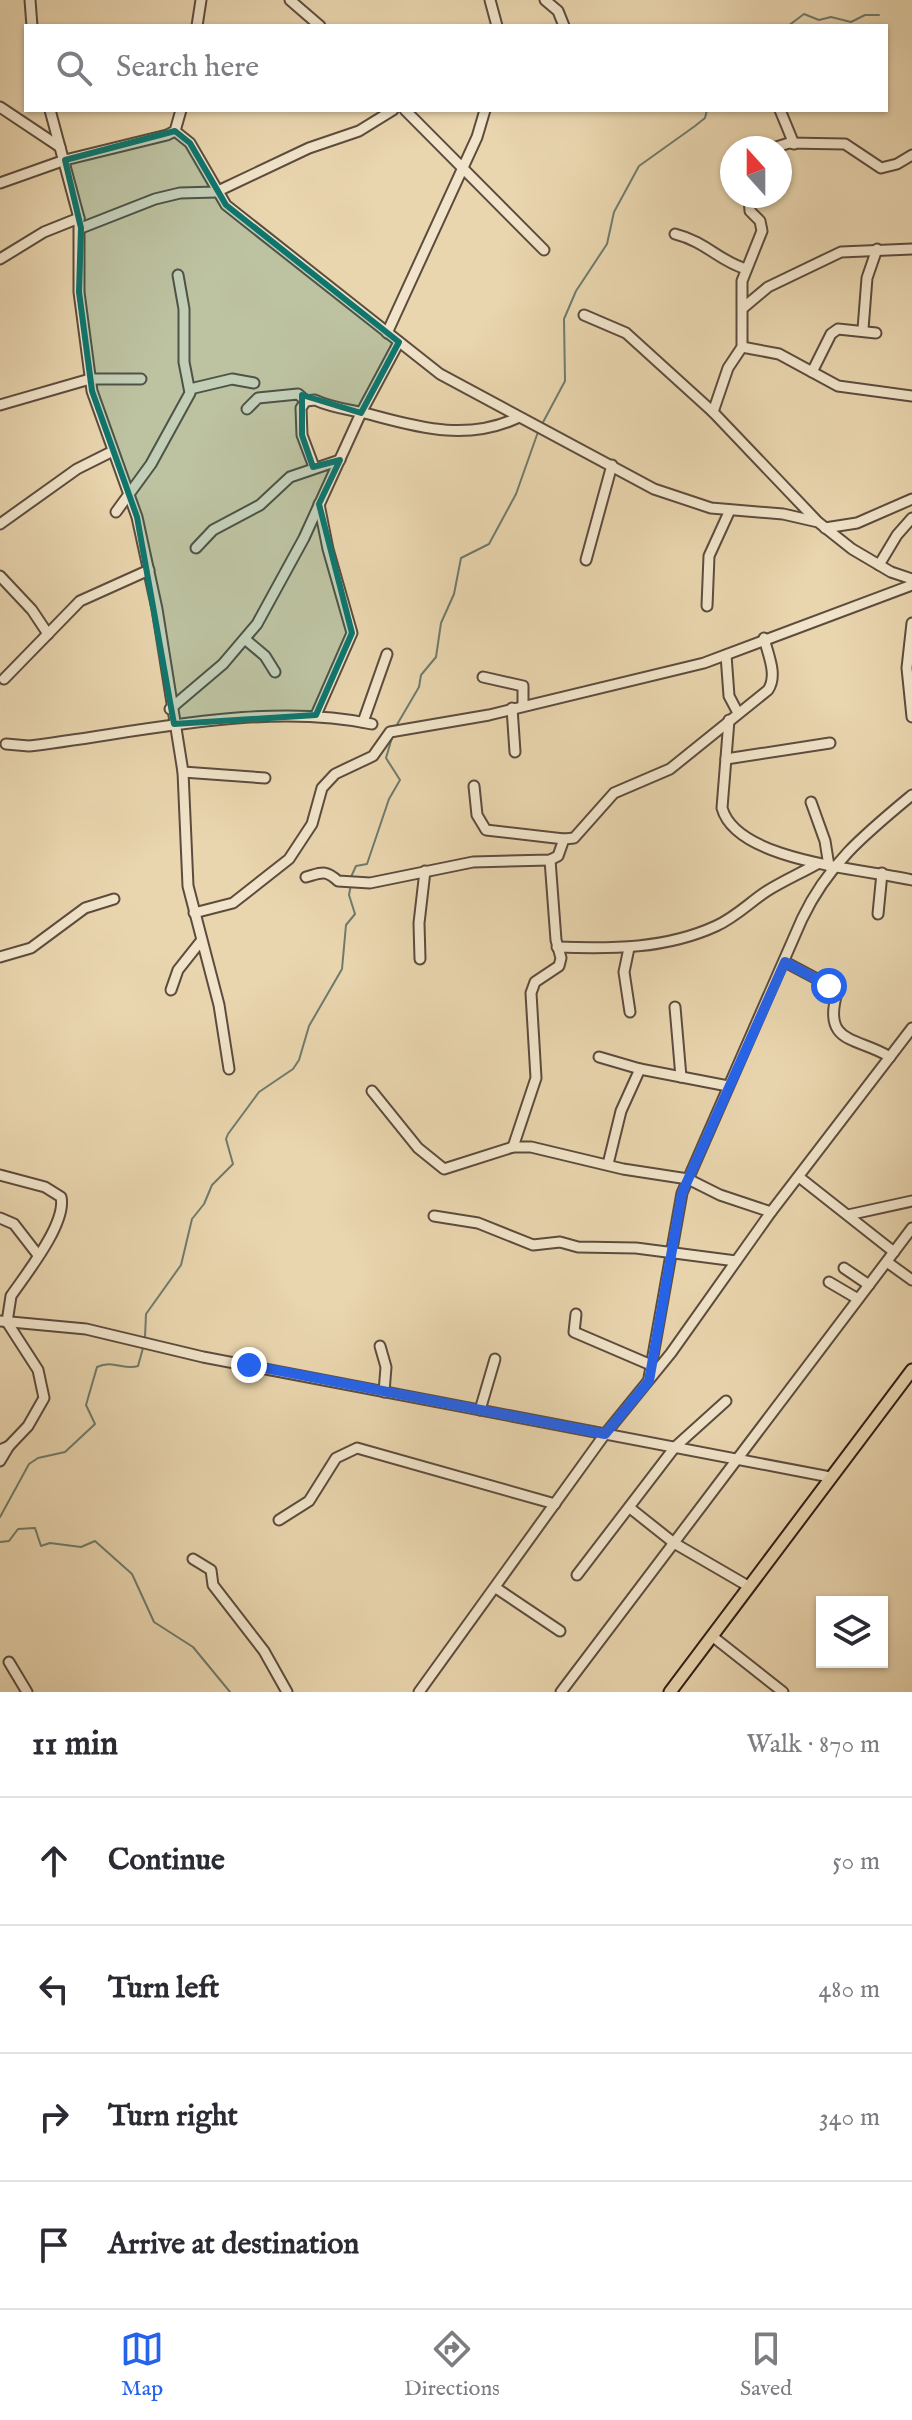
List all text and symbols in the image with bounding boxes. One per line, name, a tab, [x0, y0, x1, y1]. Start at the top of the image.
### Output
search box	[24, 24, 888, 112]
icon: search	[52, 46, 96, 90]
text: Search here	[116, 49, 259, 87]
north arrow	[720, 136, 792, 208]
route start	[811, 968, 847, 1004]
route end	[231, 1347, 267, 1383]
map controls	[816, 1596, 888, 1668]
button: layers	[816, 1596, 888, 1668]
text: 11 min	[32, 1723, 118, 1766]
text: Walk · 870 m	[747, 1728, 880, 1761]
icon: ahead	[32, 1839, 76, 1883]
text: Continue	[108, 1842, 225, 1880]
text: 50 m	[832, 1845, 880, 1878]
icon: left	[32, 1967, 76, 2011]
text: Turn left	[108, 1970, 219, 2008]
text: 480 m	[819, 1973, 880, 2006]
icon: right	[32, 2095, 76, 2139]
text: Turn right	[108, 2098, 238, 2136]
text: 340 m	[819, 2101, 880, 2134]
icon: arrive	[32, 2223, 76, 2267]
text: Arrive at destination	[108, 2226, 359, 2264]
tab: Map	[120, 2327, 164, 2403]
tab: Directions	[404, 2327, 500, 2403]
tab: Saved	[740, 2327, 792, 2403]

